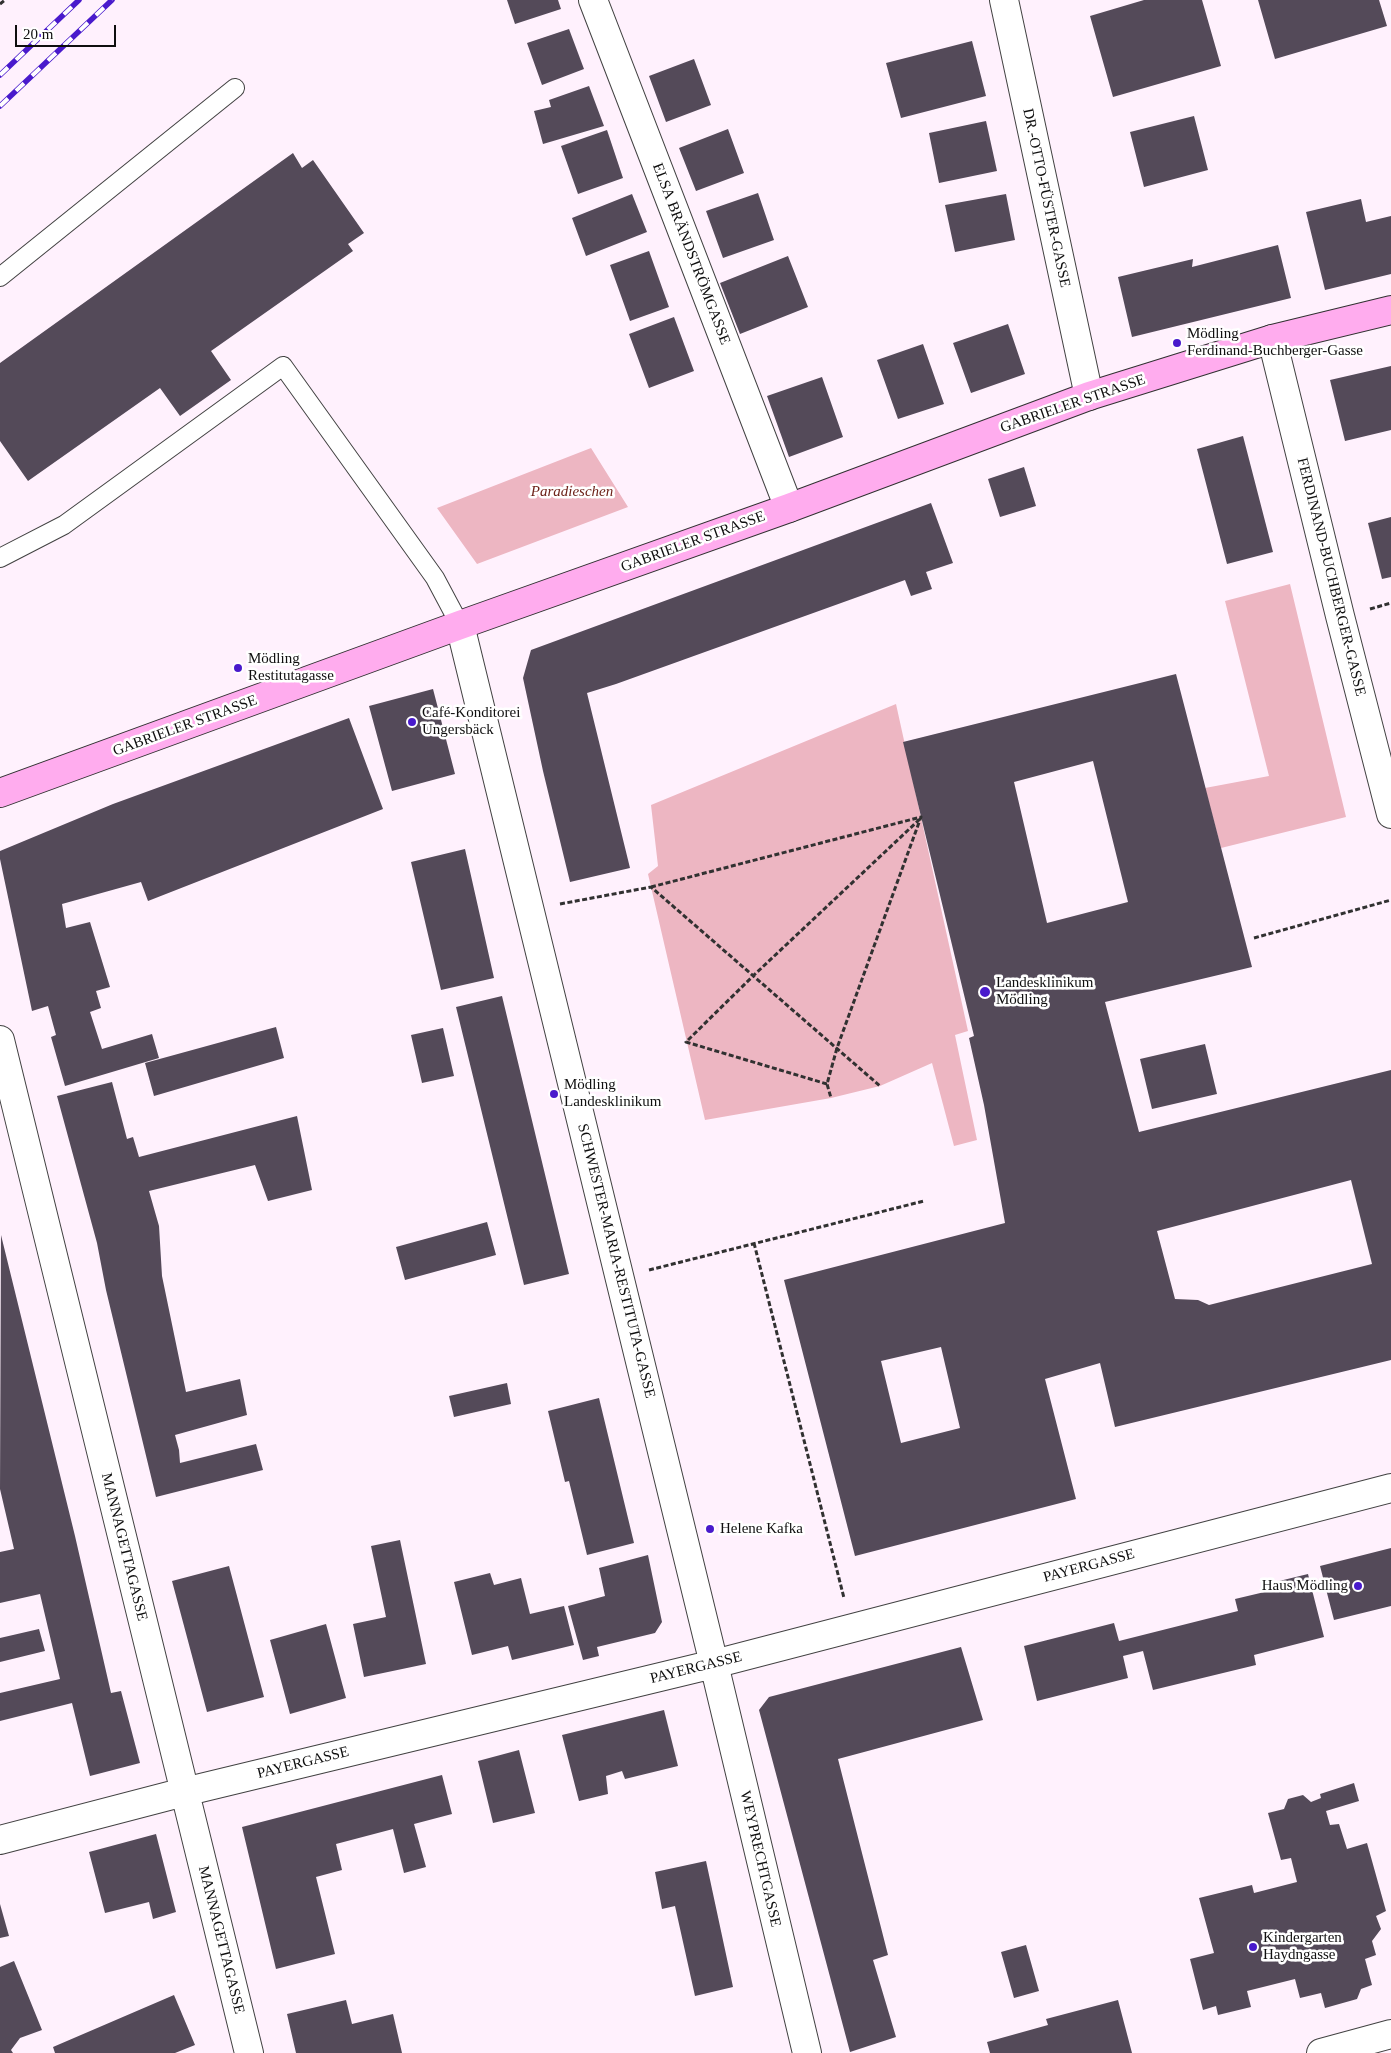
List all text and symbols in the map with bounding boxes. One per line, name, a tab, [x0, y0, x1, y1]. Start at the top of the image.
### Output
scale bar	[18, 15, 119, 47]
text: 20 m	[23, 26, 53, 42]
street label: DR.-OTTO-FÜSTER-GASSE	[1018, 107, 1074, 289]
street label: ELSA BRÄNDSTRÖMGASSE	[648, 161, 734, 347]
place label: Mödling Ferdinand-Buchberger-Gasse	[1187, 325, 1363, 360]
marker: Mödling Ferdinand-Buchberger-Gasse	[1171, 337, 1183, 349]
street label: GABRIELER STRASSE	[998, 371, 1148, 437]
street label: FERDINAND-BUCHBERGER-GASSE	[1293, 456, 1369, 698]
park label: Paradieschen	[531, 483, 613, 501]
street label: GABRIELER STRASSE	[618, 508, 768, 576]
place label: Mödling Restitutagasse	[248, 650, 334, 685]
marker: Mödling Restitutagasse	[232, 662, 244, 674]
street label: GABRIELER STRASSE	[110, 692, 260, 760]
place label: Café-Konditorei Ungersbäck	[422, 704, 520, 739]
marker: Café-Konditorei Ungersbäck	[406, 716, 418, 728]
place label: Landesklinikum Mödling	[996, 974, 1093, 1009]
marker: Landesklinikum Mödling	[978, 985, 992, 999]
place label: Mödling Landesklinikum	[564, 1076, 661, 1111]
marker: Mödling Landesklinikum	[548, 1088, 560, 1100]
street label: SCHWESTER-MARIA-RESTITUTA-GASSE	[573, 1122, 659, 1400]
street label: MANNAGETTAGASSE	[97, 1471, 151, 1623]
place label: Helene Kafka	[720, 1520, 803, 1538]
marker: Helene Kafka	[704, 1523, 716, 1535]
street label: PAYERGASSE	[1041, 1545, 1137, 1587]
place label: Haus Mödling	[1262, 1577, 1348, 1595]
marker: Haus Mödling	[1352, 1580, 1364, 1592]
street label: PAYERGASSE	[648, 1648, 744, 1688]
street label: PAYERGASSE	[255, 1743, 351, 1783]
street label: WEYPRECHTGASSE	[736, 1789, 784, 1929]
street label: MANNAGETTAGASSE	[194, 1864, 248, 2016]
place label: Kindergarten Haydngasse	[1263, 1929, 1342, 1964]
marker: Kindergarten Haydngasse	[1247, 1941, 1259, 1953]

